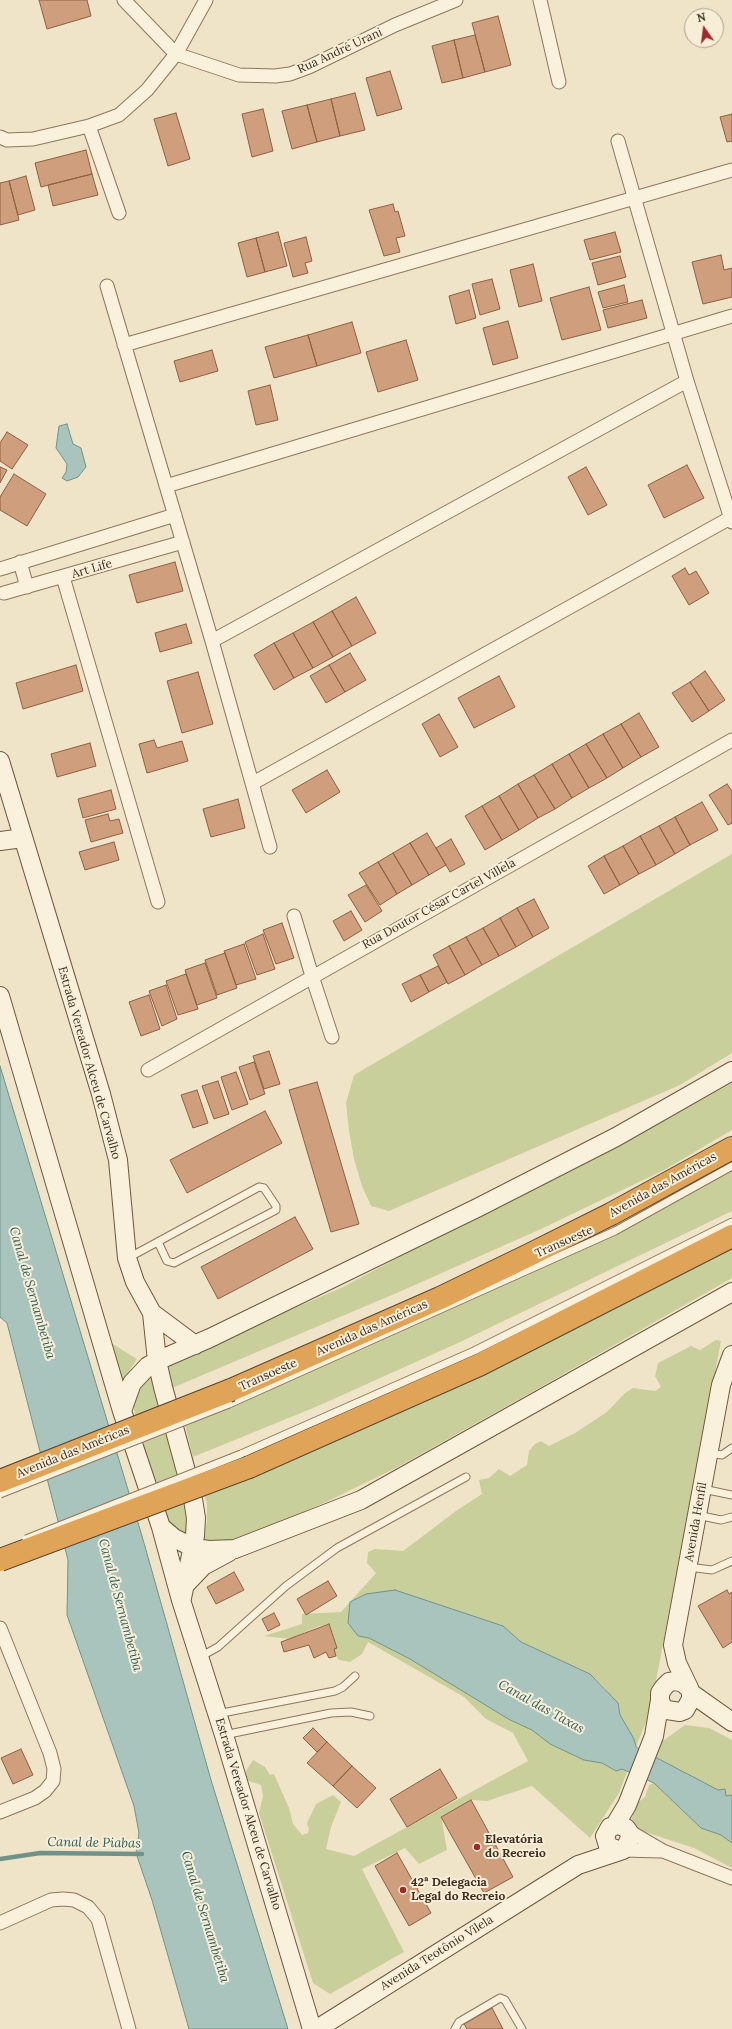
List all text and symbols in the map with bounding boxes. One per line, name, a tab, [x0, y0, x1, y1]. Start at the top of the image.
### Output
north arrow	[684, 8, 724, 48]
text: N	[696, 10, 707, 25]
street label: Rua André Urani	[295, 25, 385, 77]
street label: Art Life	[70, 556, 114, 582]
street label: Rua Doutor César Cartel Villela	[360, 856, 518, 952]
street label: Estrada Vereador Alceu de Carvalho	[55, 965, 123, 1161]
street label: Avenida das Américas	[607, 1150, 719, 1220]
street label: Transoeste	[533, 1223, 595, 1261]
water label: Canal de Sernambetiba	[6, 1225, 58, 1361]
street label: Avenida das Américas	[314, 1297, 430, 1359]
street label: Transoeste	[237, 1356, 299, 1394]
street label: Avenida das Américas	[14, 1423, 132, 1481]
street label: Avenida Henfil	[682, 1481, 710, 1563]
water label: Canal de Sernambetiba	[95, 1537, 145, 1673]
water label: Canal das Taxas	[495, 1677, 587, 1737]
street label: Estrada Vereador Alceu de Carvalho	[212, 1716, 284, 1912]
place label: Elevatória do Recreio	[485, 1833, 546, 1861]
water label: Canal de Piabas	[47, 1834, 141, 1852]
marker: Elevatória do Recreio	[472, 1842, 482, 1852]
water label: Canal de Sernambetiba	[178, 1849, 232, 1985]
place label: 42ª Delegacia Legal do Recreio	[411, 1876, 505, 1904]
marker: 42ª Delegacia Legal do Recreio	[398, 1885, 408, 1895]
street label: Avenida Teotônio Vilela	[378, 1912, 496, 1994]

